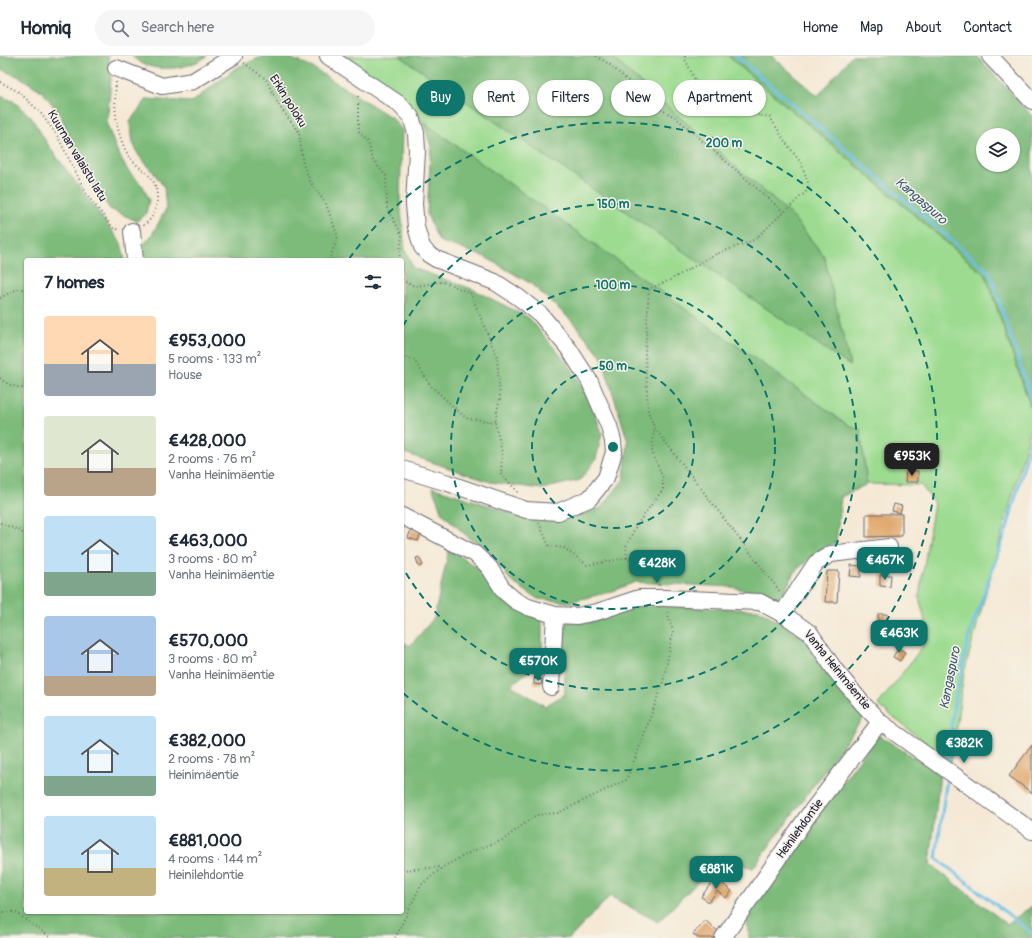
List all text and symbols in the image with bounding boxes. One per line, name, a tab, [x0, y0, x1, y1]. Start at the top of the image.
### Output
search box	[95, 10, 375, 46]
text: Homiq	[20, 16, 71, 40]
icon: search	[109, 17, 131, 39]
text: Search here	[141, 18, 214, 37]
text: Home	[803, 19, 838, 36]
text: Map	[860, 19, 883, 36]
text: About	[905, 19, 941, 36]
text: Contact	[963, 19, 1012, 36]
street label: Erkin poloku	[266, 72, 310, 130]
chip: Buy	[416, 80, 465, 116]
chip: Rent	[473, 80, 529, 116]
chip: Filters	[537, 80, 603, 116]
chip: New	[611, 80, 665, 116]
chip: Apartment	[673, 80, 766, 116]
street label: Kuurnan valaistu latu	[44, 107, 110, 205]
map controls	[976, 128, 1020, 172]
button: layers	[976, 128, 1020, 172]
text: 200 m	[706, 136, 743, 151]
water label: Kangaspuro	[892, 174, 951, 228]
text: 150 m	[597, 197, 630, 212]
icon: filters	[362, 271, 384, 293]
text: 7 homes	[44, 272, 104, 293]
text: 100 m	[596, 278, 631, 293]
text: €953,000	[168, 330, 246, 351]
icon: home	[76, 332, 124, 380]
text: 5 rooms · 133 m²	[168, 351, 261, 367]
text: 50 m	[599, 359, 627, 374]
text: House	[168, 367, 202, 383]
text: €428,000	[168, 430, 246, 451]
icon: home	[76, 432, 124, 480]
centre of rings	[606, 440, 620, 454]
pin: €953K	[884, 443, 940, 477]
text: €953K	[893, 448, 931, 464]
text: 2 rooms · 76 m²	[168, 451, 256, 467]
text: Vanha Heinimäentie	[168, 467, 275, 483]
text: €463,000	[168, 530, 248, 551]
icon: home	[76, 532, 124, 580]
pin: €467K	[857, 547, 913, 581]
pin: €428K	[629, 550, 685, 584]
text: 3 rooms · 80 m²	[168, 551, 257, 567]
text: €467K	[866, 552, 904, 568]
text: €428K	[638, 555, 676, 571]
text: Vanha Heinimäentie	[168, 567, 275, 583]
pin: €463K	[871, 620, 927, 654]
text: €463K	[880, 625, 918, 641]
street label: Vanha Heinimäentie	[800, 627, 874, 713]
text: €570,000	[168, 630, 248, 651]
icon: home	[76, 632, 124, 680]
water label: Kangaspuro	[936, 644, 964, 711]
pin: €570K	[510, 648, 566, 682]
text: 3 rooms · 80 m²	[168, 651, 257, 667]
text: €570K	[518, 653, 558, 669]
text: Vanha Heinimäentie	[168, 667, 275, 683]
text: €382,000	[168, 730, 246, 751]
pin: €382K	[936, 730, 992, 764]
icon: home	[76, 732, 124, 780]
text: €382K	[945, 735, 983, 751]
text: 2 rooms · 78 m²	[168, 751, 255, 767]
text: Heinimäentie	[168, 767, 239, 783]
street label: Heinilehdontie	[773, 796, 827, 862]
text: €881,000	[168, 830, 242, 851]
icon: home	[76, 832, 124, 880]
text: 4 rooms · 144 m²	[168, 851, 262, 867]
pin: €881K	[688, 856, 744, 890]
text: €881K	[699, 861, 733, 877]
text: Heinilehdontie	[168, 867, 244, 883]

